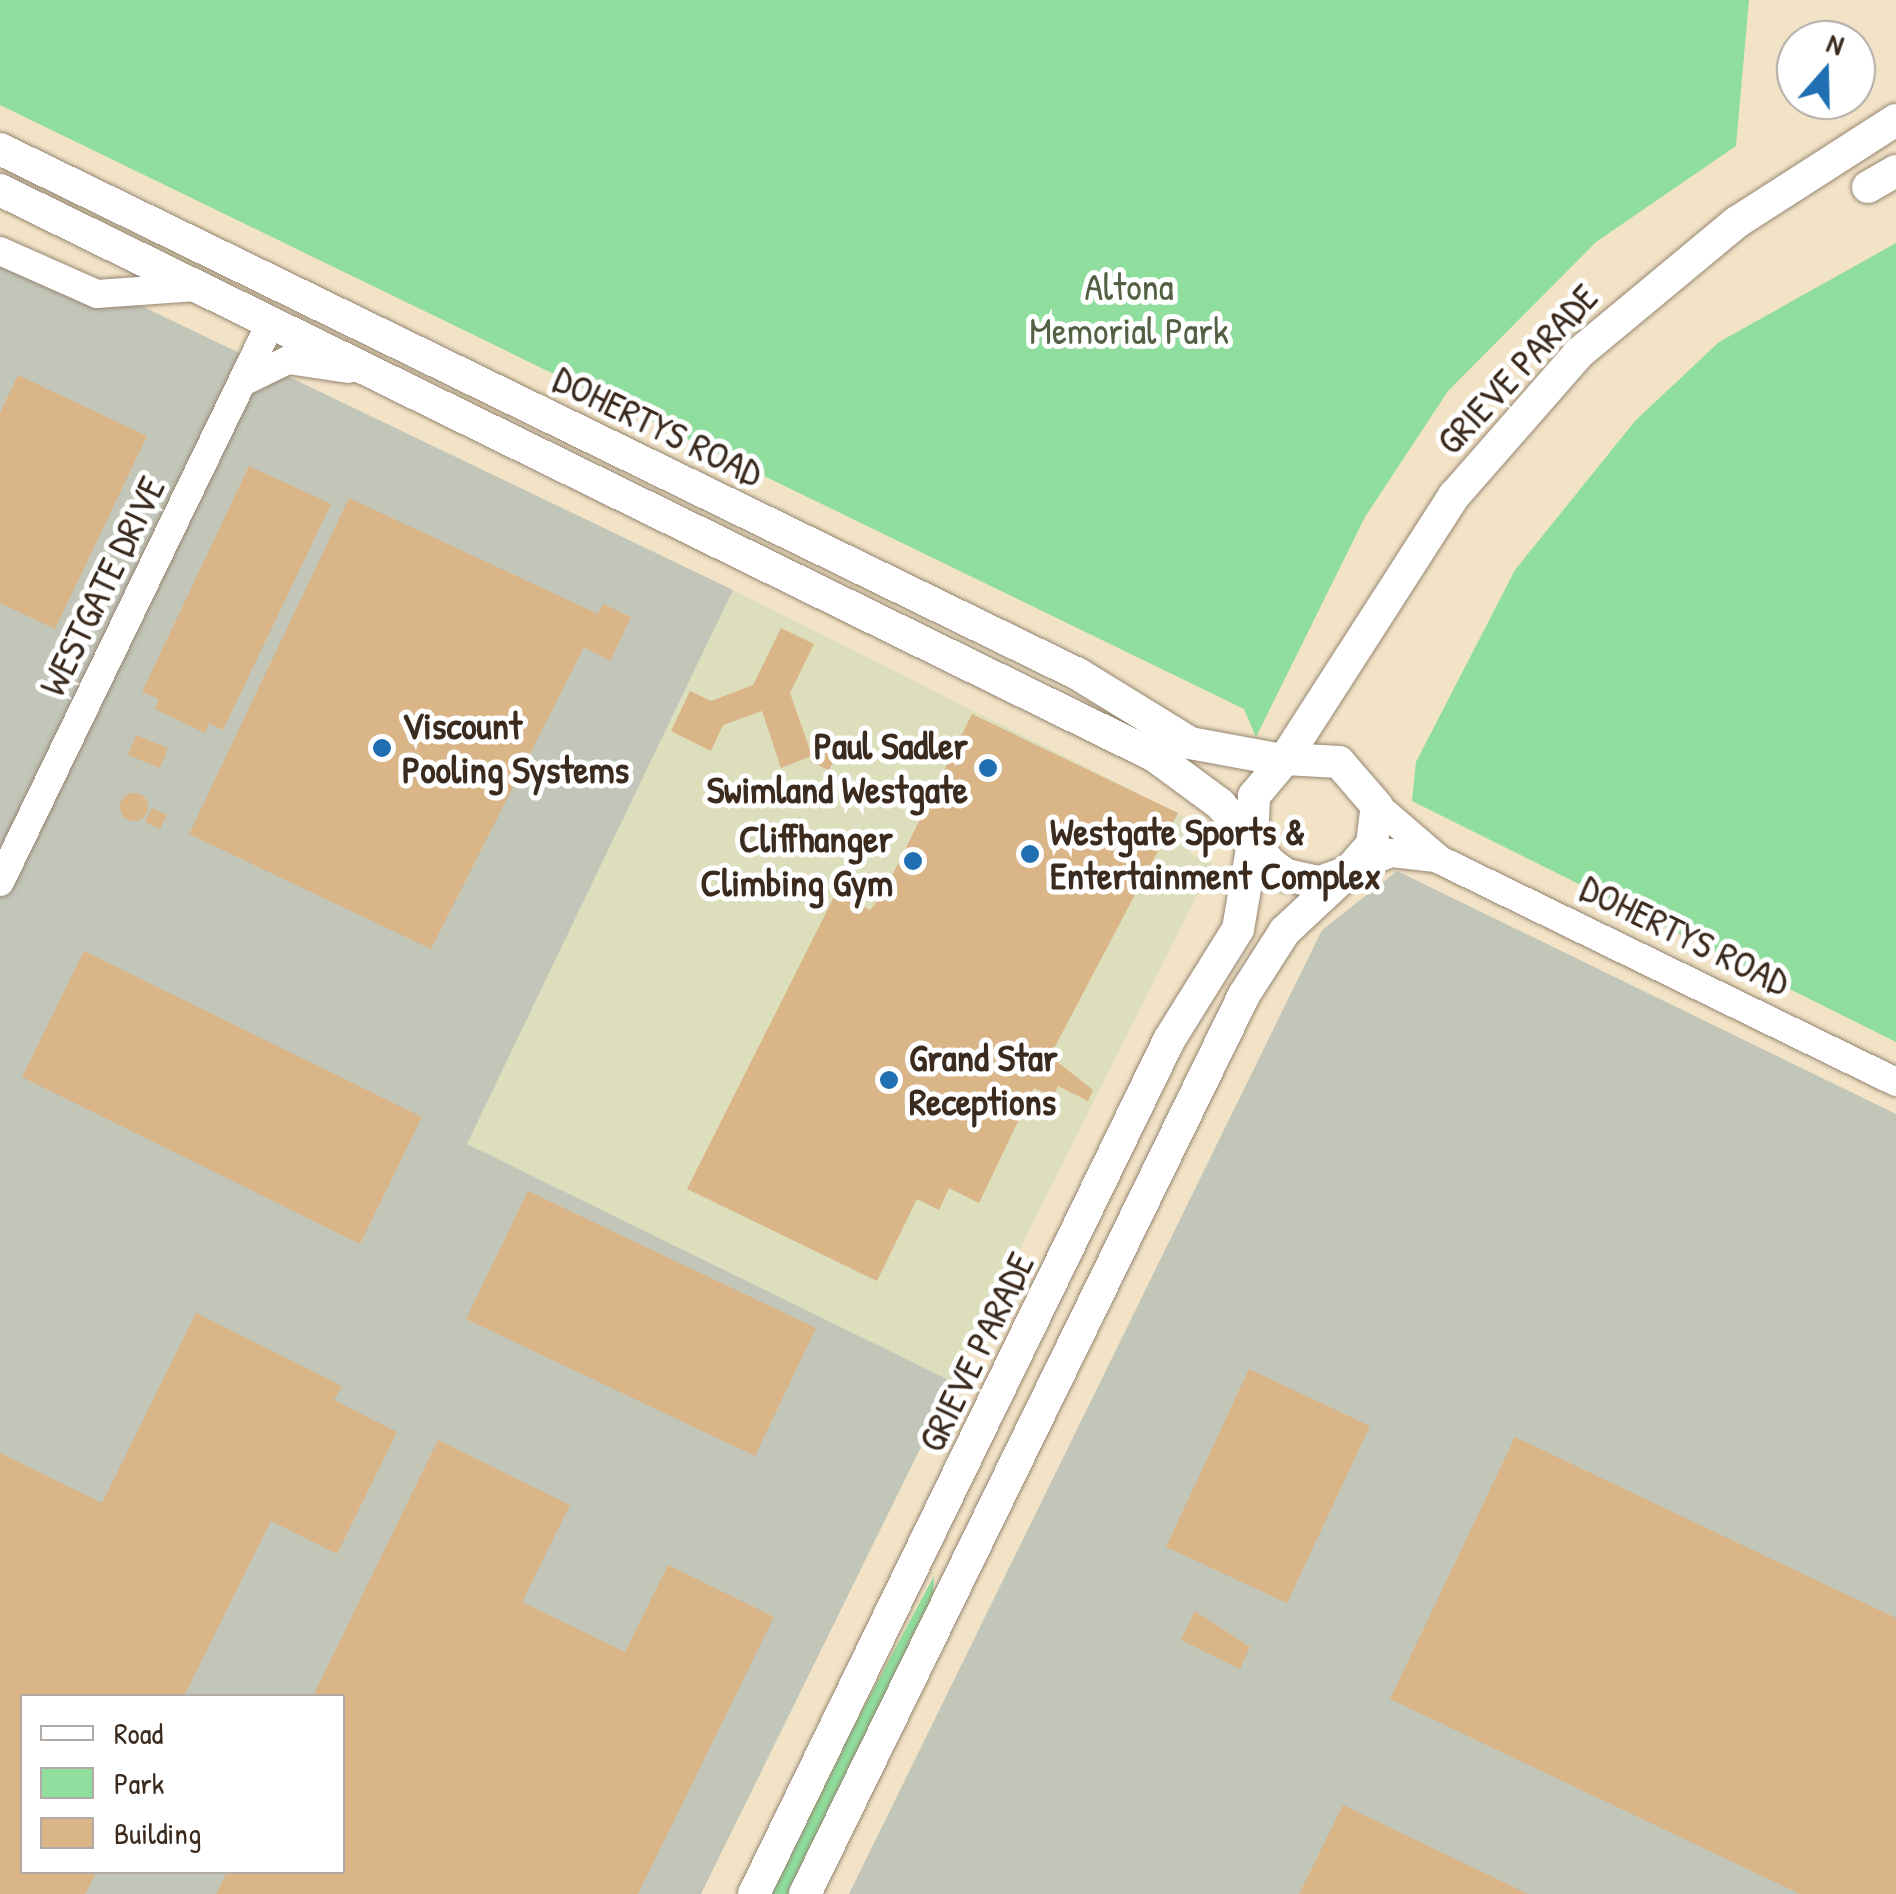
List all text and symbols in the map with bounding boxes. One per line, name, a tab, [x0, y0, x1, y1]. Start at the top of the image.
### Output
north arrow	[1776, 20, 1876, 120]
text: N	[1822, 23, 1849, 64]
park label: Altona Memorial Park	[1029, 264, 1229, 353]
street label: GRIEVE PARADE	[1427, 275, 1607, 463]
street label: DOHERTYS ROAD	[546, 356, 770, 496]
street label: WESTGATE DRIVE	[29, 469, 175, 703]
place label: Viscount Pooling Systems	[402, 703, 629, 792]
place label: Paul Sadler Swimland Westgate	[707, 723, 968, 812]
marker: Viscount Pooling Systems	[371, 737, 393, 759]
marker: Paul Sadler Swimland Westgate	[977, 757, 999, 779]
place label: Westgate Sports & Entertainment Complex	[1050, 809, 1381, 898]
place label: Cliffhanger Climbing Gym	[701, 816, 893, 906]
marker: Westgate Sports & Entertainment Complex	[1019, 843, 1041, 865]
marker: Cliffhanger Climbing Gym	[902, 850, 924, 872]
street label: DOHERTYS ROAD	[1573, 865, 1797, 1005]
place label: Grand Star Receptions	[909, 1035, 1058, 1124]
marker: Grand Star Receptions	[878, 1069, 900, 1091]
street label: GRIEVE PARADE	[908, 1245, 1044, 1459]
legend	[20, 1694, 345, 1874]
text: Road	[114, 1713, 163, 1753]
text: Park	[114, 1763, 164, 1803]
text: Building	[114, 1813, 201, 1853]

